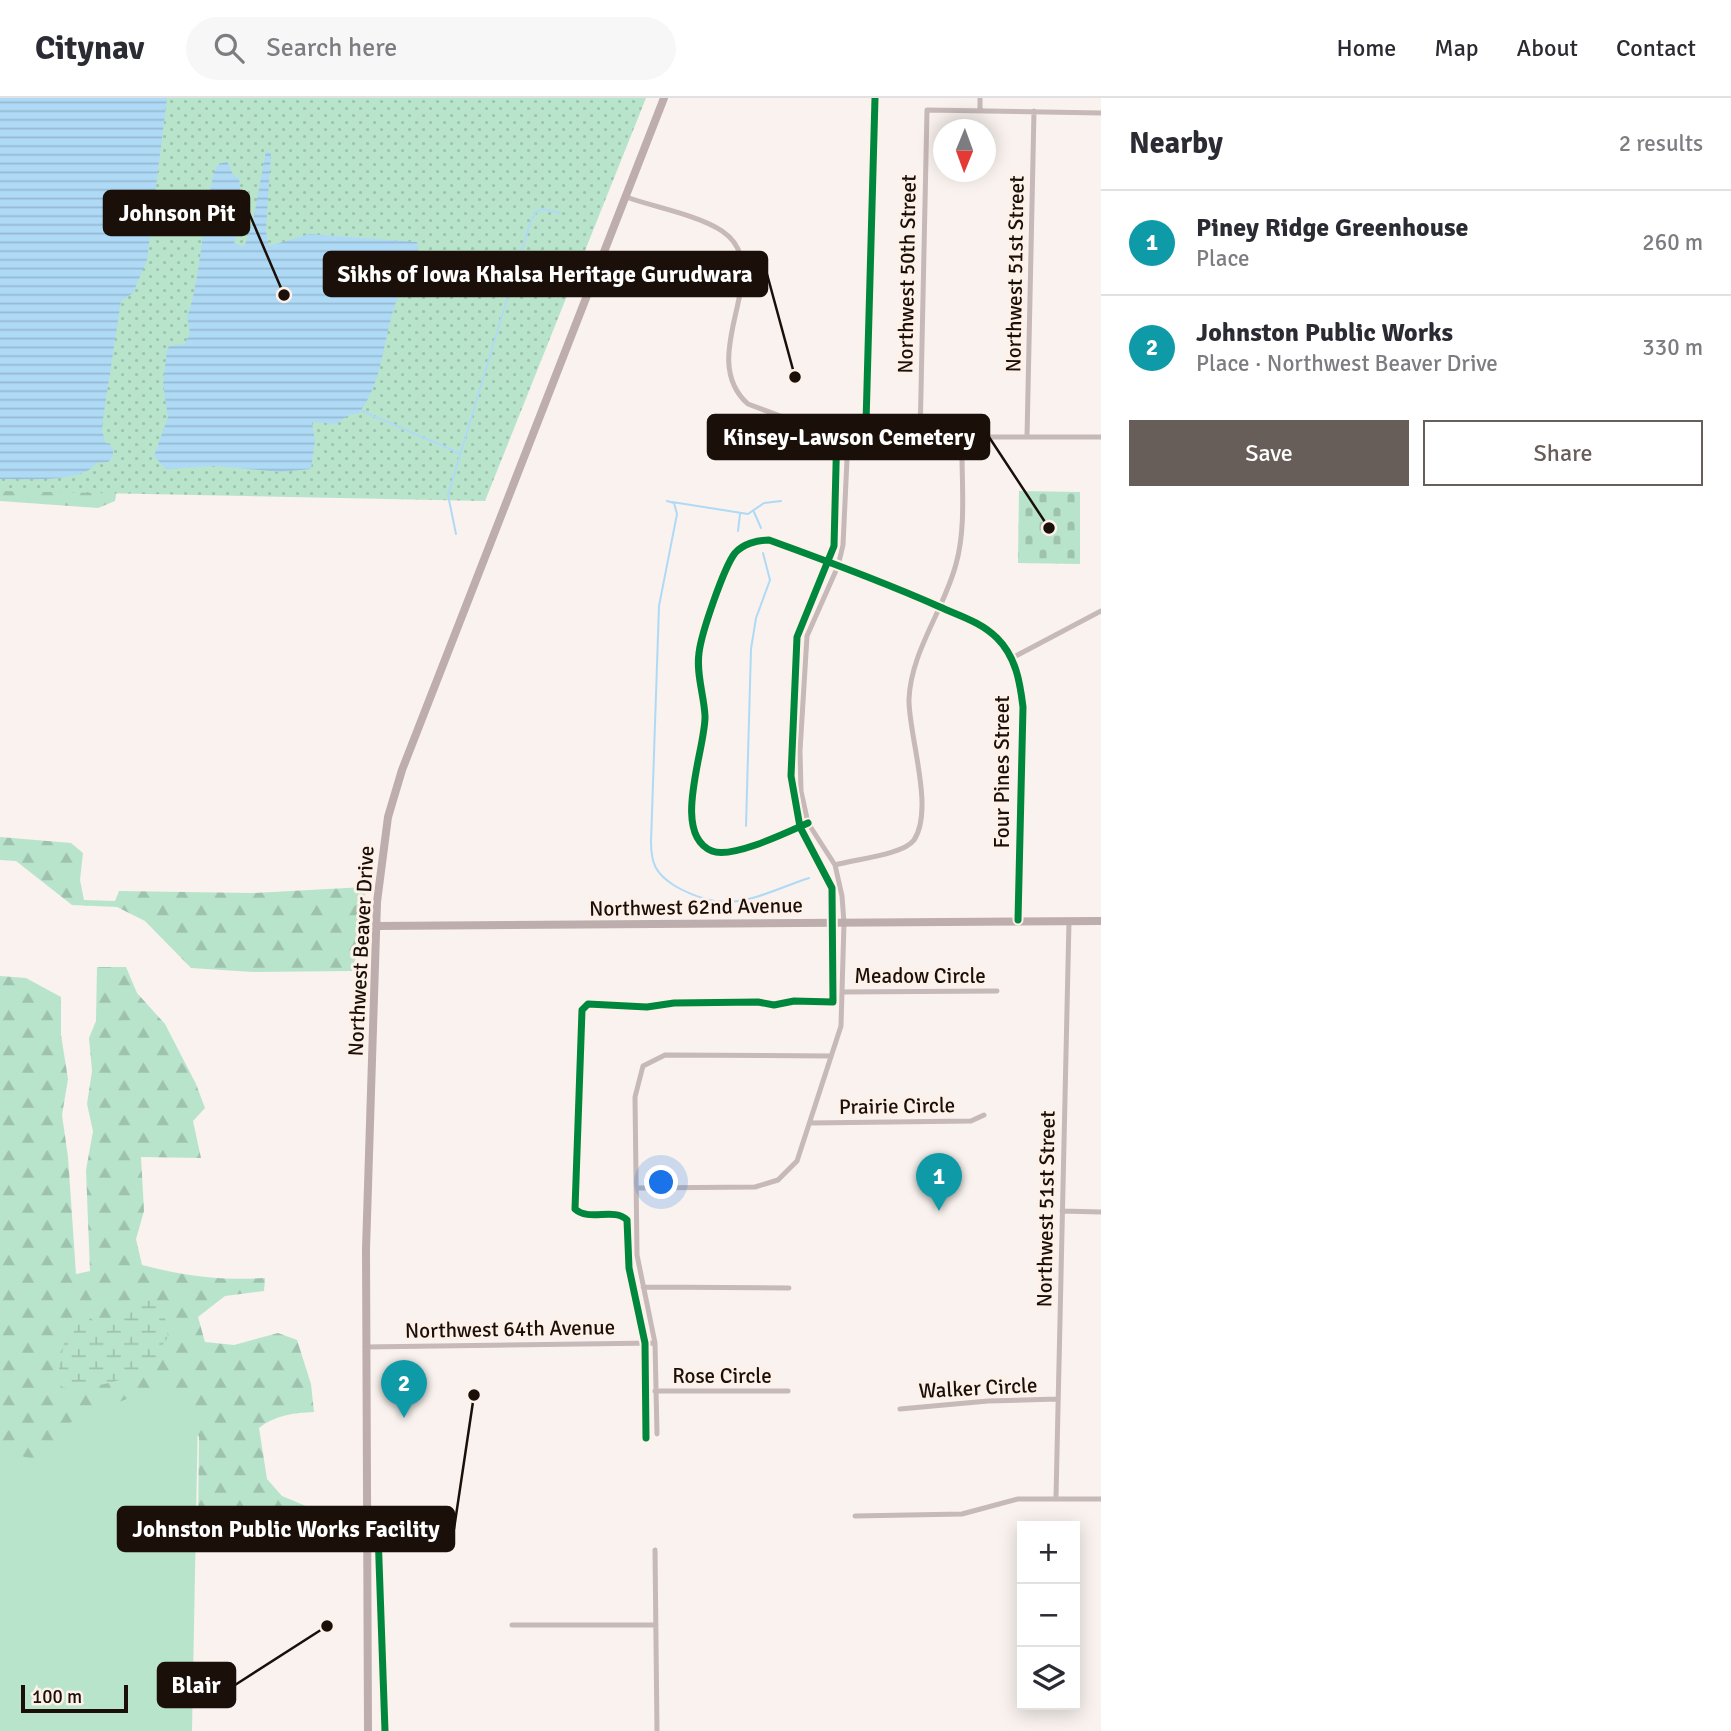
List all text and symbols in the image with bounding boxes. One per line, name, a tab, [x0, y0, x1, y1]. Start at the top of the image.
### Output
search box	[186, 17, 676, 80]
text: Citynav	[35, 28, 144, 69]
icon: search	[210, 29, 248, 67]
text: Search here	[266, 32, 397, 64]
text: Home	[1336, 33, 1396, 63]
text: Map	[1434, 33, 1479, 63]
text: About	[1517, 33, 1578, 63]
text: Contact	[1616, 33, 1696, 63]
north arrow	[933, 119, 996, 182]
text: Nearby	[1129, 125, 1223, 162]
text: 2 results	[1619, 129, 1703, 158]
street label: Northwest 50th Street	[892, 174, 922, 374]
street label: Northwest 51st Street	[1000, 175, 1030, 373]
callout: Johnson Pit	[104, 191, 249, 235]
text: Johnson Pit	[119, 199, 236, 228]
text: Piney Ridge Greenhouse	[1196, 212, 1468, 244]
text: 1	[1146, 228, 1158, 257]
text: 260 m	[1642, 228, 1703, 257]
text: Place	[1196, 244, 1250, 273]
callout: Sikhs of Iowa Khalsa Heritage Gurudwara	[324, 252, 767, 296]
text: Sikhs of Iowa Khalsa Heritage Gurudwara	[337, 260, 753, 289]
text: Johnston Public Works	[1196, 317, 1453, 349]
text: 2	[1146, 333, 1158, 362]
text: 330 m	[1642, 333, 1703, 362]
text: Place · Northwest Beaver Drive	[1196, 349, 1498, 378]
callout: Kinsey-Lawson Cemetery	[708, 415, 989, 459]
button: Save	[1129, 420, 1409, 486]
button: Share	[1423, 420, 1703, 486]
text: Kinsey-Lawson Cemetery	[723, 423, 976, 452]
street label: Four Pines Street	[989, 695, 1015, 849]
street label: Northwest Beaver Drive	[342, 845, 380, 1057]
street label: Northwest 62nd Avenue	[589, 892, 803, 922]
street label: Meadow Circle	[854, 963, 986, 989]
street label: Prairie Circle	[839, 1092, 955, 1120]
street label: Northwest 51st Street	[1031, 1110, 1061, 1308]
pin: 1	[916, 1153, 962, 1211]
your location	[644, 1165, 678, 1199]
street label: Northwest 64th Avenue	[405, 1314, 615, 1344]
pin: 2	[381, 1360, 427, 1418]
street label: Rose Circle	[672, 1363, 772, 1389]
street label: Walker Circle	[918, 1372, 1038, 1404]
callout: Johnston Public Works Facility	[118, 1507, 454, 1551]
text: Johnston Public Works Facility	[132, 1515, 440, 1544]
map controls	[1017, 1521, 1080, 1710]
button: +	[1017, 1521, 1080, 1584]
button: −	[1017, 1584, 1080, 1647]
button: layers	[1017, 1647, 1080, 1710]
callout: Blair	[158, 1663, 235, 1707]
text: Blair	[171, 1671, 222, 1700]
scale bar	[21, 1682, 128, 1714]
text: 100 m	[32, 1685, 82, 1709]

